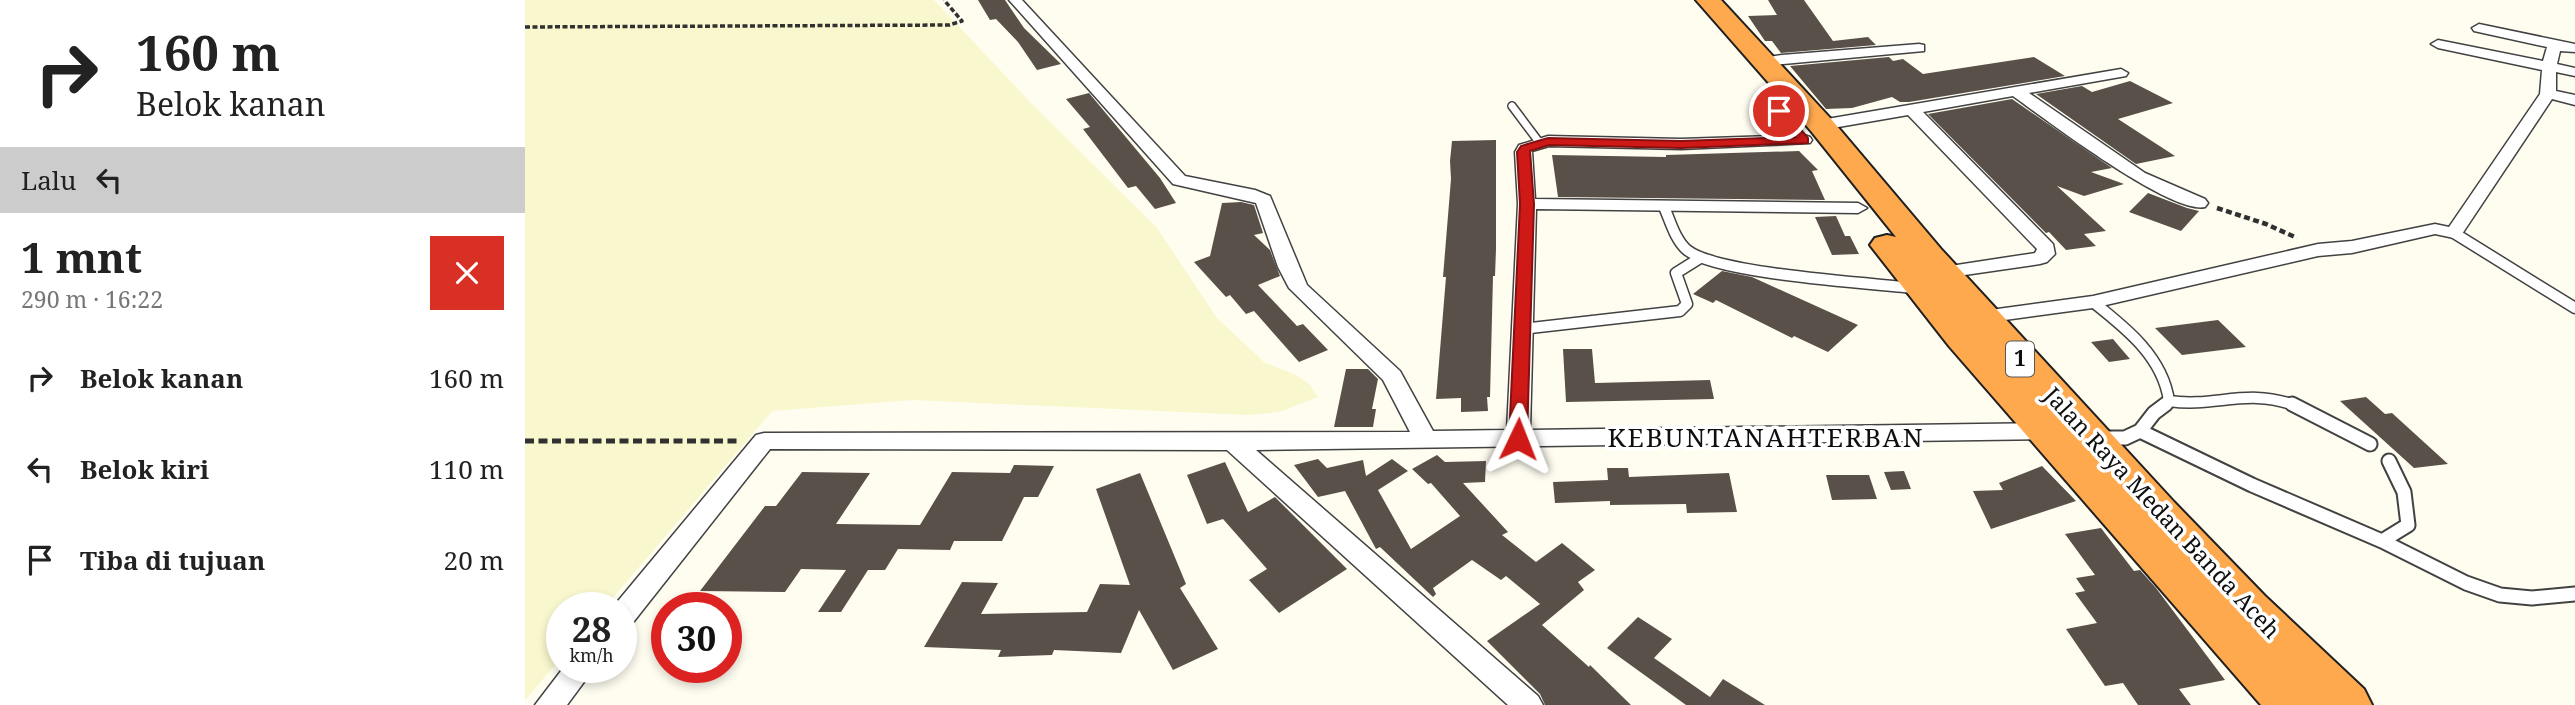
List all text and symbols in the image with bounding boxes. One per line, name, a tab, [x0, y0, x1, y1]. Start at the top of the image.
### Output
text: 160 m	[136, 19, 280, 85]
icon: right	[21, 28, 112, 119]
pin	[1749, 81, 1809, 141]
text: Belok kanan	[136, 82, 326, 125]
icon: arrive	[1760, 92, 1798, 130]
icon: left	[90, 161, 128, 199]
text: Lalu	[21, 162, 76, 198]
text: 1 mnt	[21, 228, 142, 285]
button: close	[430, 236, 504, 310]
text: 290 m · 16:22	[21, 283, 163, 315]
road number: 1	[2006, 342, 2034, 376]
icon: right	[21, 359, 59, 397]
text: Belok kanan	[80, 360, 243, 396]
text: 160 m	[429, 360, 504, 396]
street label: Jalan Raya Medan Banda Aceh	[2037, 379, 2288, 645]
position arrow	[1481, 402, 1555, 476]
district label: KEBUNTANAHTERBAN	[1607, 419, 1925, 455]
icon: left	[21, 450, 59, 488]
text: Belok kiri	[80, 451, 209, 487]
text: 110 m	[429, 451, 504, 487]
icon: arrive	[21, 541, 59, 579]
text: Tiba di tujuan	[80, 542, 265, 578]
text: 20 m	[444, 542, 504, 578]
speed limit sign: 30	[651, 592, 742, 683]
text: 28	[572, 605, 611, 652]
text: km/h	[569, 643, 614, 667]

